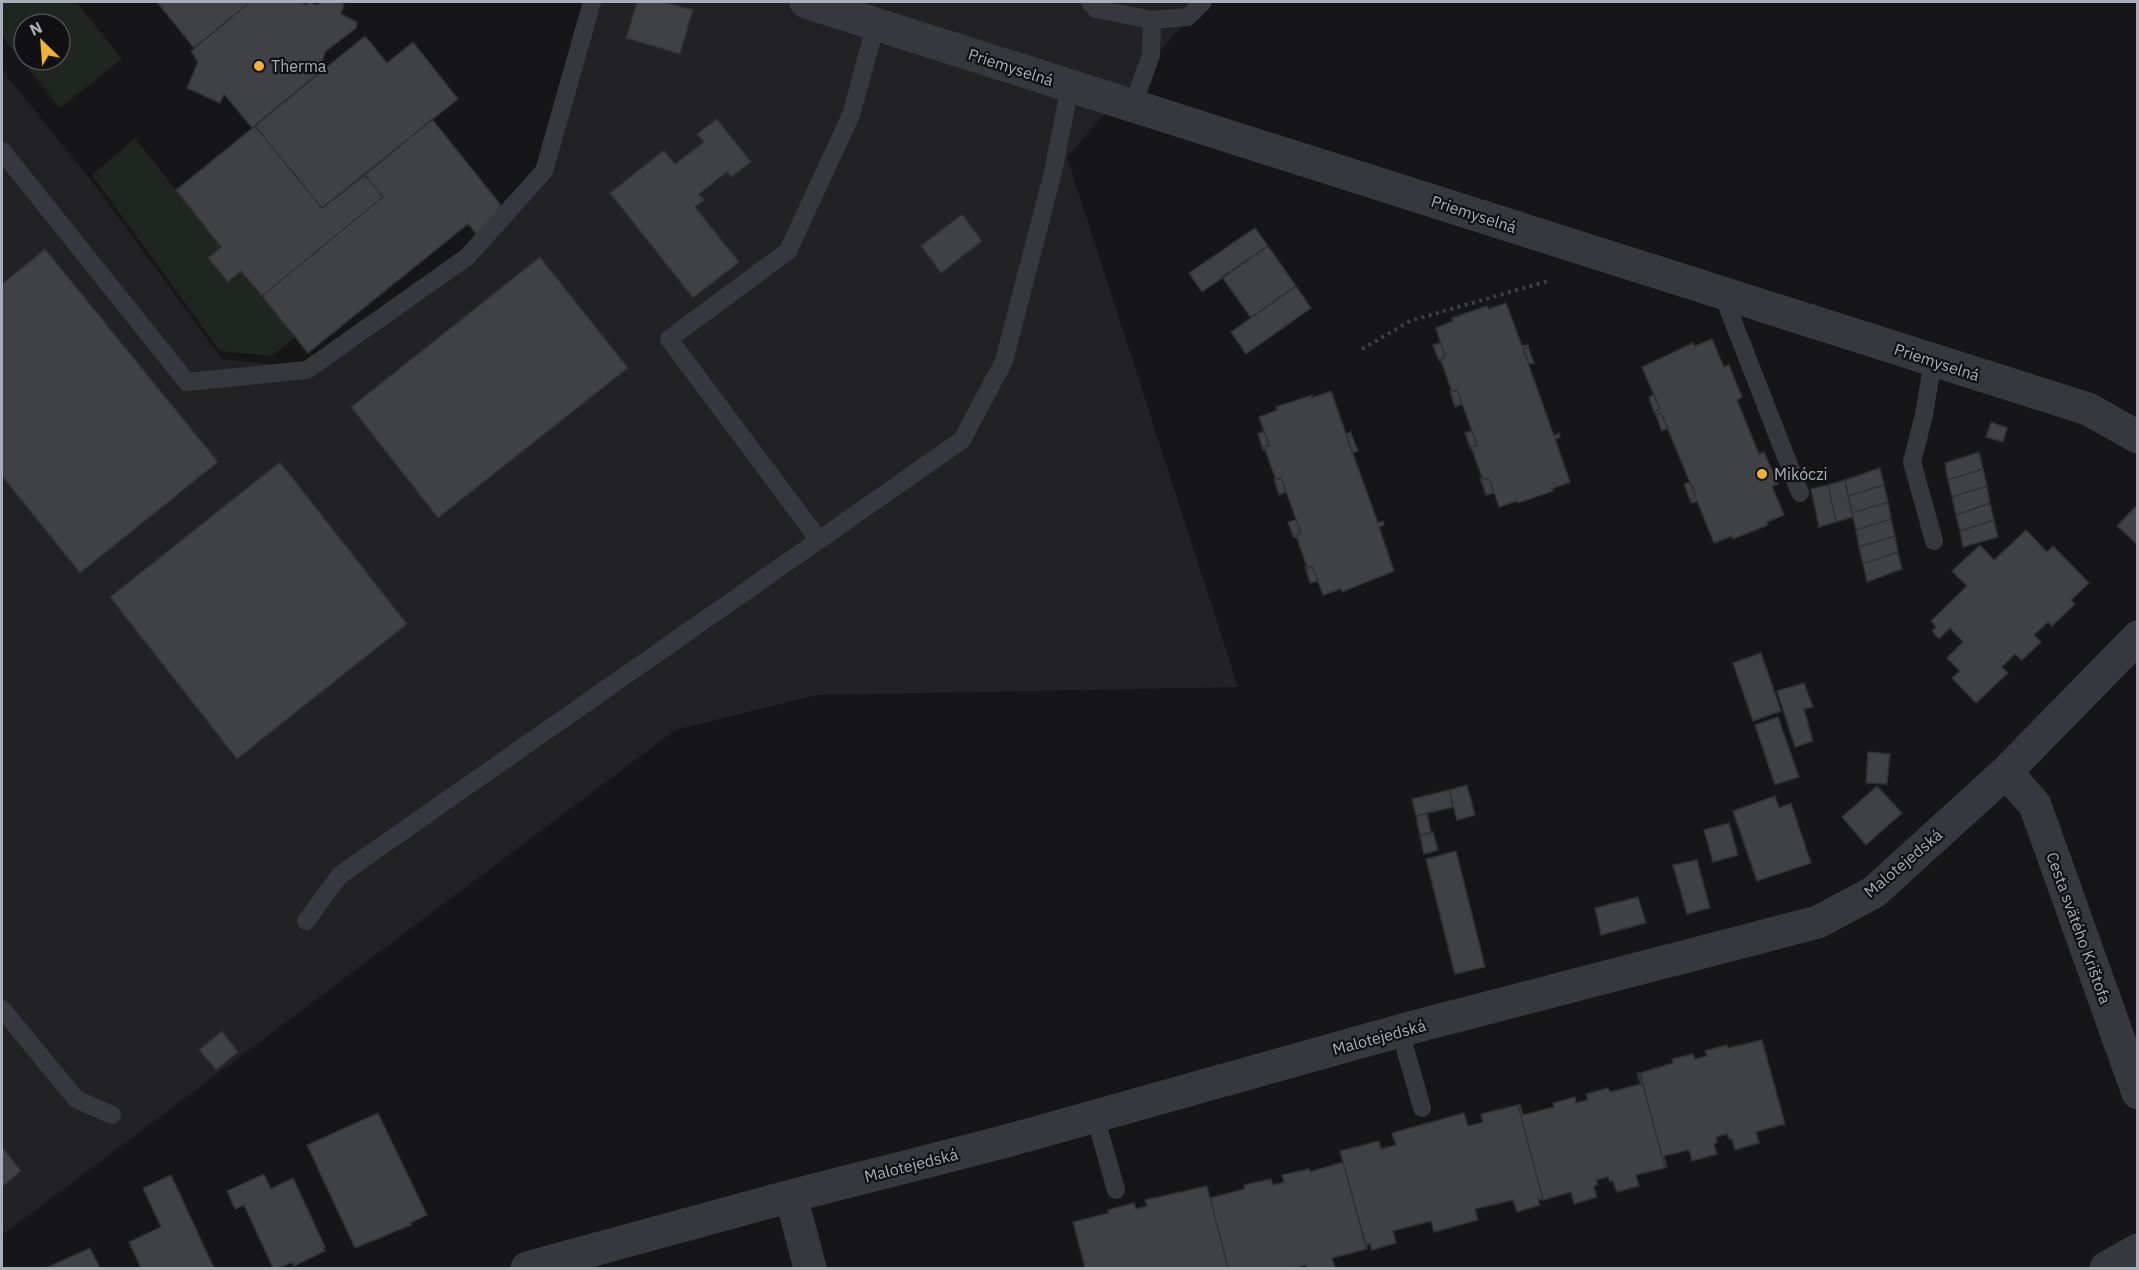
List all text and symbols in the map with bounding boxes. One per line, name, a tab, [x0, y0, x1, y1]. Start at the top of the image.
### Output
north arrow	[12, 12, 72, 72]
text: N	[26, 17, 45, 40]
street label: Priemyselná	[966, 44, 1057, 90]
place label: Therma	[271, 56, 327, 76]
marker: Therma	[252, 59, 266, 73]
street label: Priemyselná	[1429, 191, 1520, 237]
street label: Priemyselná	[1892, 339, 1983, 385]
place label: Mikóczi	[1774, 464, 1828, 484]
marker: Mikóczi	[1755, 467, 1769, 481]
street label: Malotejedská	[1860, 824, 1947, 901]
street label: Cesta svätého Krištofa	[2042, 849, 2116, 1007]
street label: Malotejedská	[1330, 1015, 1428, 1059]
street label: Malotejedská	[862, 1144, 960, 1186]

